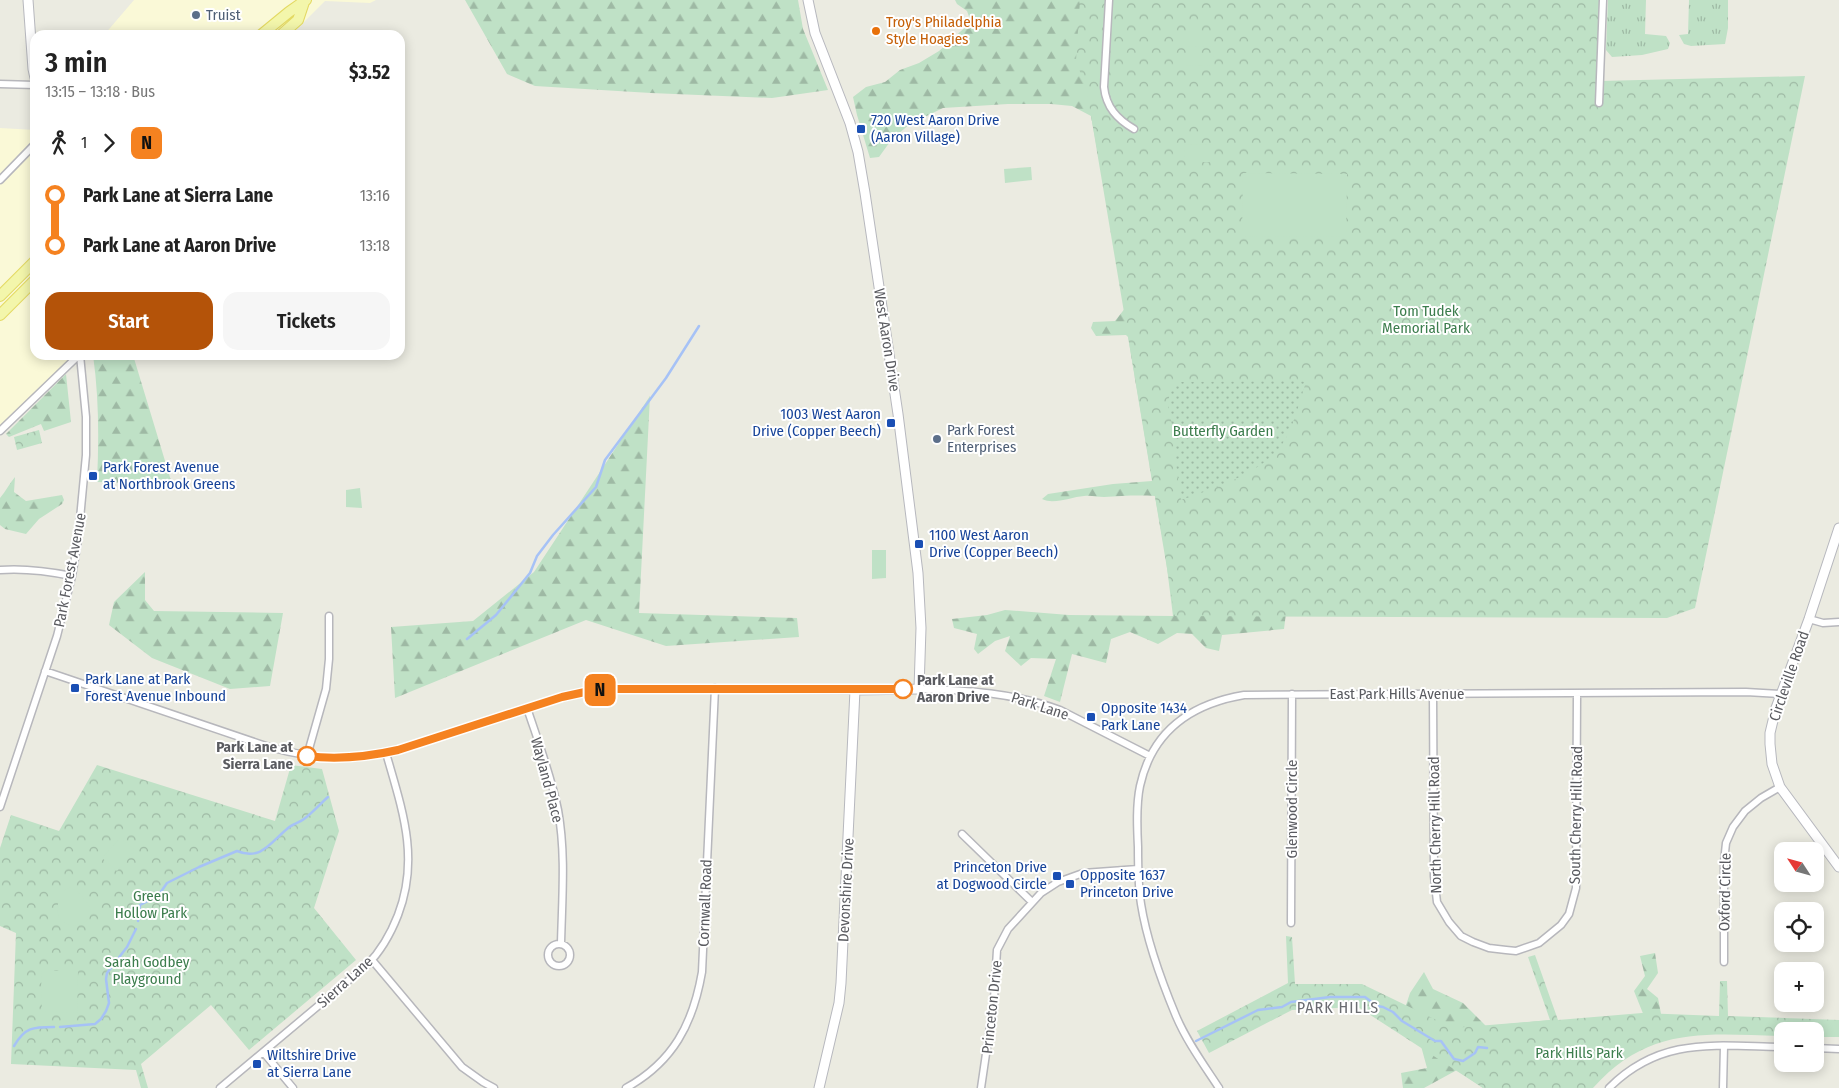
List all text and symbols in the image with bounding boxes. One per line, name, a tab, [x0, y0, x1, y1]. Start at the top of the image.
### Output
place label: Truist	[206, 6, 241, 24]
marker: Truist	[190, 9, 202, 21]
place label: Troy's Philadelphia Style Hoagies	[886, 13, 1002, 48]
marker: Troy's Philadelphia Style Hoagies	[870, 25, 882, 37]
text: 3 min	[45, 46, 107, 79]
text: $3.52	[349, 61, 390, 84]
text: 13:15 – 13:18 · Bus	[45, 82, 155, 101]
place label: 720 West Aaron Drive (Aaron Village)	[871, 111, 999, 146]
marker: 720 West Aaron Drive (Aaron Village)	[855, 123, 867, 135]
icon: walk	[45, 129, 73, 157]
icon: forward	[95, 129, 123, 157]
text: N	[141, 132, 152, 154]
text: 1	[81, 133, 87, 152]
text: Park Lane at Sierra Lane	[83, 184, 273, 207]
text: 13:16	[360, 186, 390, 205]
text: Park Lane at Aaron Drive	[83, 234, 276, 257]
text: 13:18	[360, 236, 390, 255]
street label: West Aaron Drive	[870, 287, 904, 393]
button: Start	[45, 292, 213, 350]
button: Tickets	[223, 292, 390, 350]
park label: Tom Tudek Memorial Park	[1382, 302, 1470, 337]
place label: 1003 West Aaron Drive (Copper Beech)	[752, 405, 881, 440]
marker: 1003 West Aaron Drive (Copper Beech)	[885, 417, 897, 429]
place label: Park Forest Enterprises	[947, 421, 1016, 456]
park label: Butterfly Garden	[1173, 422, 1273, 440]
marker: Park Forest Enterprises	[931, 433, 943, 445]
place label: Park Forest Avenue at Northbrook Greens	[103, 458, 235, 493]
marker: Park Forest Avenue at Northbrook Greens	[87, 470, 99, 482]
street label: Park Forest Avenue	[50, 511, 90, 629]
place label: 1100 West Aaron Drive (Copper Beech)	[929, 526, 1058, 561]
marker: 1100 West Aaron Drive (Copper Beech)	[913, 538, 925, 550]
street label: Circleville Road	[1765, 629, 1813, 723]
place label: Park Lane at Park Forest Avenue Inbound	[85, 670, 226, 705]
place label: Park Lane at Aaron Drive	[916, 671, 995, 706]
line badge: N	[584, 674, 616, 706]
text: N	[595, 679, 605, 701]
marker: Park Lane at Aaron Drive	[893, 679, 913, 699]
marker: Park Lane at Park Forest Avenue Inbound	[69, 682, 81, 694]
street label: East Park Hills Avenue	[1330, 685, 1464, 703]
street label: Park Lane	[1009, 688, 1071, 724]
place label: Opposite 1434 Park Lane	[1101, 699, 1187, 734]
marker: Opposite 1434 Park Lane	[1085, 711, 1097, 723]
street label: Wayland Place	[527, 735, 567, 825]
place label: Park Lane at Sierra Lane	[216, 738, 294, 773]
marker: Park Lane at Sierra Lane	[297, 746, 317, 766]
street label: South Cherry Hill Road	[1566, 746, 1586, 884]
street label: North Cherry Hill Road	[1425, 756, 1445, 894]
street label: Glenwood Circle	[1283, 760, 1301, 858]
street label: Devonshire Drive	[834, 838, 858, 942]
north arrow	[1774, 842, 1824, 892]
map controls	[1774, 842, 1824, 1072]
street label: Oxford Circle	[1715, 853, 1735, 931]
place label: Princeton Drive at Dogwood Circle	[936, 858, 1047, 893]
street label: Cornwall Road	[694, 859, 716, 947]
place label: Opposite 1637 Princeton Drive	[1080, 866, 1174, 901]
marker: Princeton Drive at Dogwood Circle	[1051, 870, 1063, 882]
marker: Opposite 1637 Princeton Drive	[1064, 878, 1076, 890]
park label: Green Hollow Park	[115, 887, 187, 922]
button: locate	[1774, 902, 1824, 952]
street label: Sierra Lane	[313, 952, 377, 1012]
park label: Sarah Godbey Playground	[105, 953, 190, 988]
street label: Princeton Drive	[978, 959, 1006, 1055]
button: +	[1774, 962, 1824, 1012]
district label: PARK HILLS	[1297, 998, 1379, 1017]
button: −	[1774, 1022, 1824, 1072]
park label: Park Hills Park	[1535, 1044, 1623, 1062]
place label: Wiltshire Drive at Sierra Lane	[267, 1046, 356, 1081]
marker: Wiltshire Drive at Sierra Lane	[251, 1058, 263, 1070]

